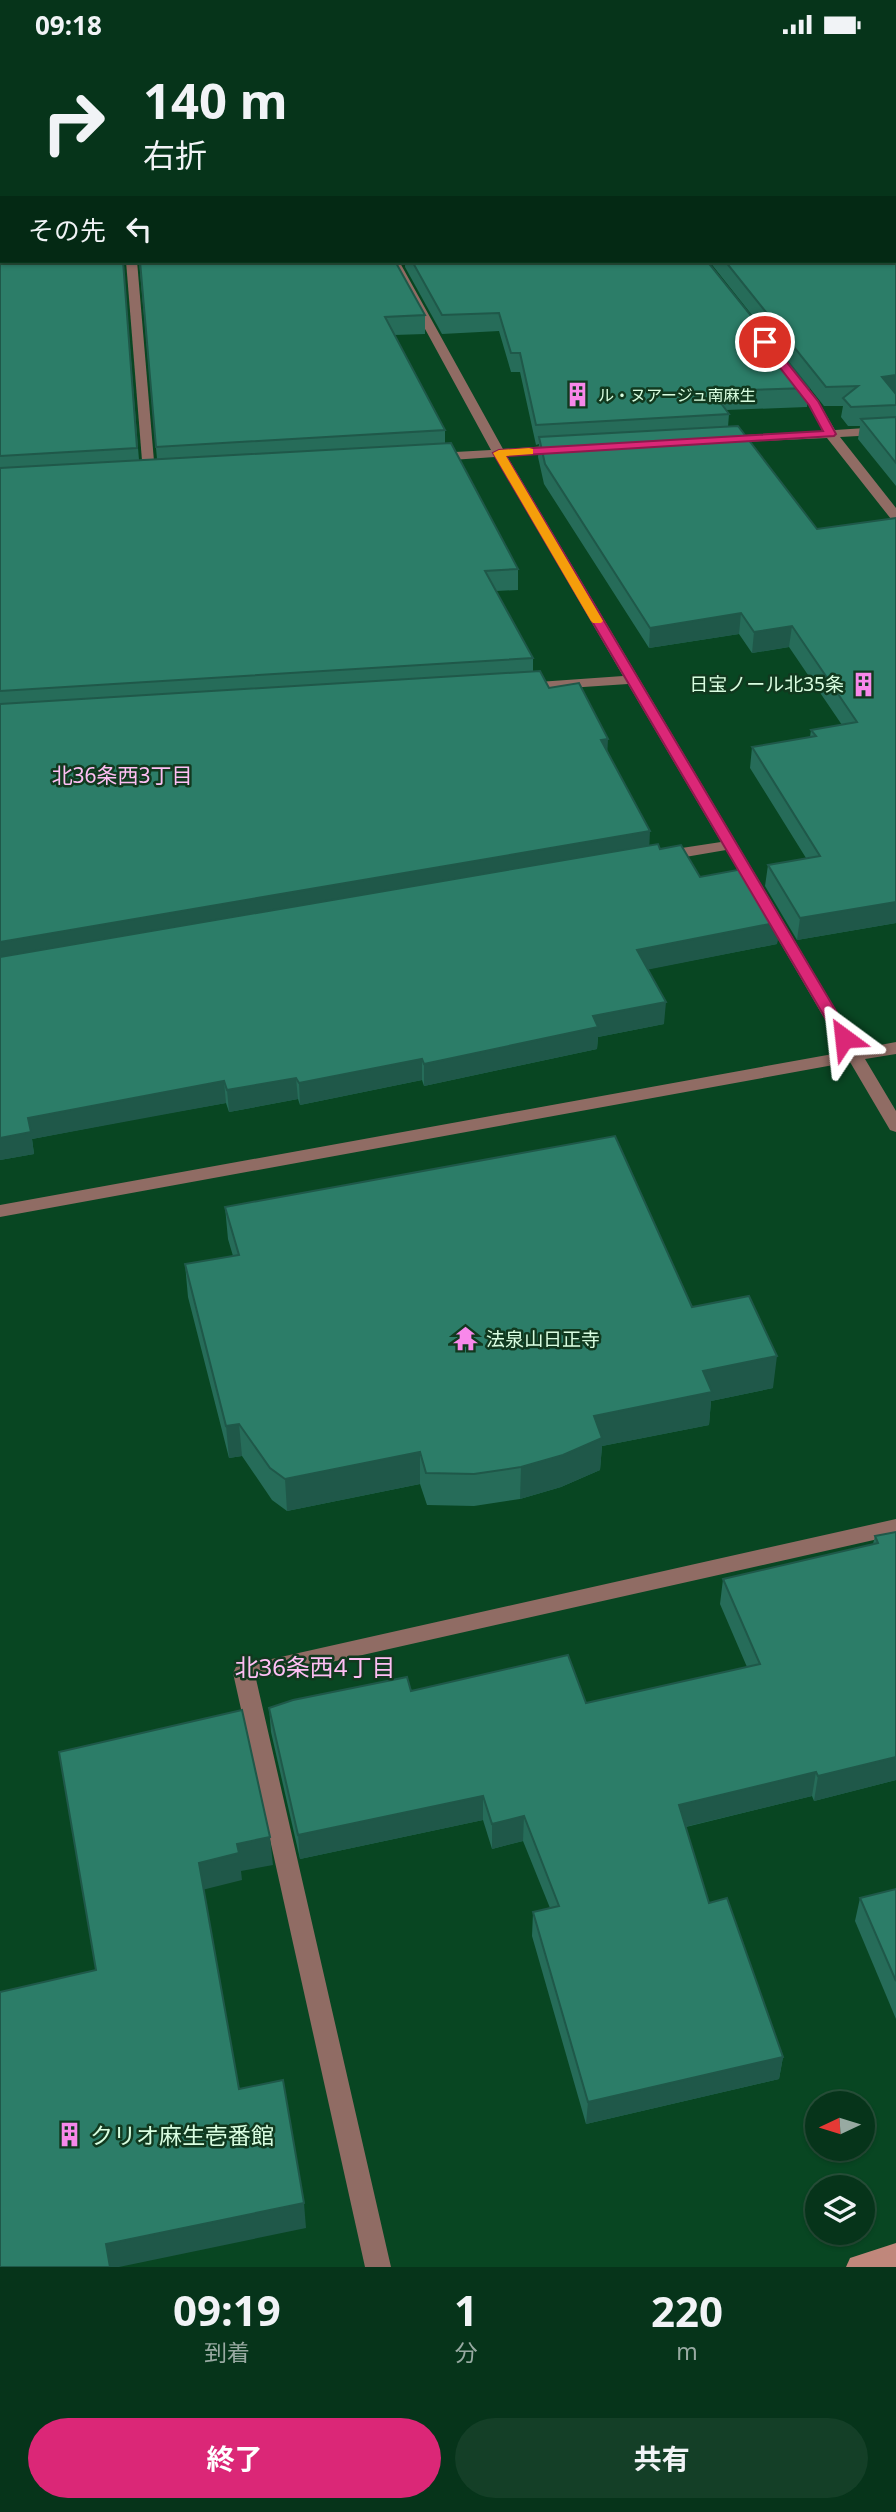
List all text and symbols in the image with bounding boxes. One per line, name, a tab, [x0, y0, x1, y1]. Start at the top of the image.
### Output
text: 09:18	[35, 7, 102, 43]
text: 140 m	[143, 67, 288, 133]
icon: right	[28, 77, 119, 168]
text: 右折	[143, 133, 207, 176]
icon: left	[120, 210, 158, 248]
text: その先	[28, 212, 106, 248]
pin	[735, 312, 795, 372]
icon: arrive	[746, 323, 784, 361]
building icon: ル・ヌアージュ南麻生	[564, 381, 592, 409]
place label: ル・ヌアージュ南麻生	[598, 384, 756, 406]
building icon: 日宝ノール北35条	[850, 670, 878, 698]
place label: 日宝ノール北35条	[689, 671, 844, 697]
district label: 北36条西3丁目	[51, 761, 193, 789]
position arrow	[807, 1001, 881, 1075]
temple icon: 法泉山日正寺	[452, 1325, 480, 1353]
place label: 法泉山日正寺	[486, 1326, 600, 1352]
district label: 北36条西4丁目	[234, 1650, 396, 1683]
north arrow	[805, 2091, 875, 2161]
map controls	[805, 2091, 875, 2245]
place label: クリオ麻生壱番館	[90, 2119, 274, 2151]
building icon: クリオ麻生壱番館	[56, 2121, 84, 2149]
button: layers	[805, 2175, 875, 2245]
text: 09:19	[173, 2281, 281, 2338]
text: 1	[454, 2281, 478, 2338]
text: 220	[651, 2282, 723, 2339]
text: m	[676, 2335, 698, 2367]
text: 到着	[204, 2336, 250, 2368]
text: 分	[454, 2336, 477, 2368]
button: 終了	[28, 2418, 441, 2498]
button: 共有	[455, 2418, 868, 2498]

